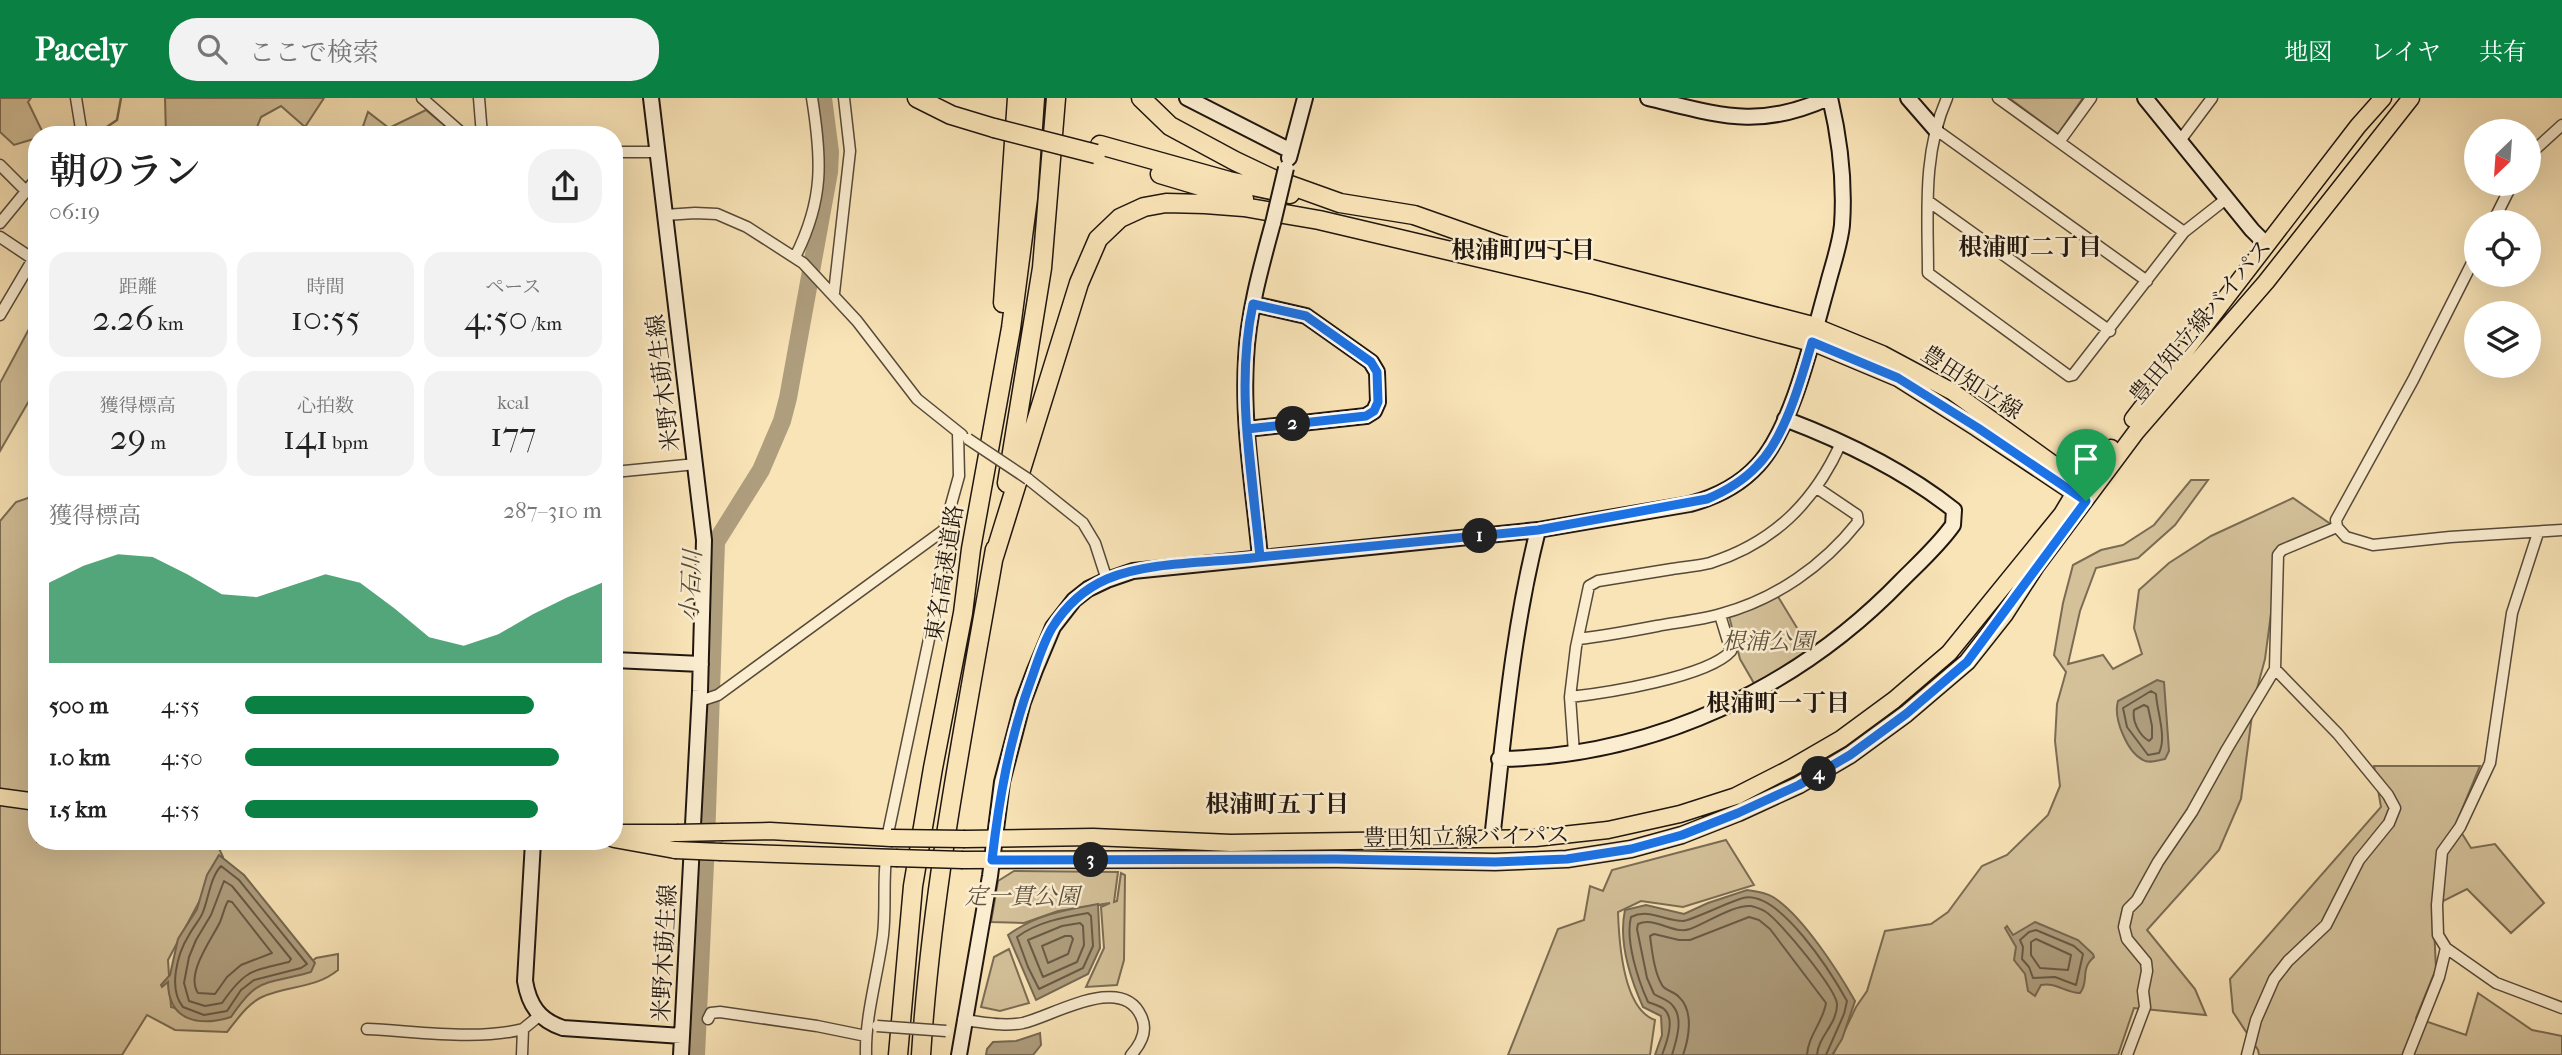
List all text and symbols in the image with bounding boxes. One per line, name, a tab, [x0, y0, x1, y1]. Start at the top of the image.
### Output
search box	[169, 18, 659, 81]
text: Pacely	[35, 30, 127, 69]
icon: search	[193, 30, 231, 68]
text: ここで検索	[249, 37, 379, 68]
text: 地図	[2284, 38, 2332, 66]
text: レイヤ	[2370, 38, 2441, 66]
text: 共有	[2479, 38, 2527, 66]
north arrow	[2464, 119, 2541, 196]
map controls	[2464, 119, 2541, 378]
text: 朝のラン	[49, 149, 201, 194]
button: share	[528, 149, 602, 223]
text: 06:19	[49, 198, 100, 225]
button: locate	[2464, 210, 2541, 287]
district label: 根浦町二丁目	[1958, 233, 2102, 261]
street label: 豊田知立線バイパス	[2124, 234, 2277, 409]
district label: 根浦町四丁目	[1451, 236, 1595, 264]
text: 距離	[119, 276, 157, 298]
text: 時間	[306, 276, 345, 298]
text: ペース	[485, 276, 541, 298]
text: 2.26	[92, 298, 154, 339]
text: 10:55	[290, 298, 361, 339]
text: 4:50	[464, 298, 528, 339]
button: layers	[2464, 301, 2541, 378]
text: km	[154, 313, 184, 335]
text: /km	[528, 313, 562, 335]
street label: 米野木莇生線	[642, 313, 685, 453]
street label: 豊田知立線	[1916, 340, 2027, 425]
text: kcal	[497, 392, 529, 414]
text: 獲得標高	[100, 395, 176, 417]
text: 心拍数	[297, 395, 354, 417]
pin: 2	[1276, 406, 1310, 442]
text: 2	[1288, 412, 1297, 434]
text: 177	[490, 414, 536, 455]
text: 29	[110, 417, 146, 458]
text: 141	[283, 417, 328, 458]
pin	[2056, 429, 2116, 501]
text: m	[146, 432, 166, 454]
text: bpm	[328, 432, 368, 454]
icon: arrive	[2067, 440, 2105, 478]
text: 287–310 m	[503, 497, 602, 524]
text: 獲得標高	[49, 502, 141, 529]
street label: 東名高速道路	[920, 503, 969, 643]
pin: 1	[1462, 518, 1498, 554]
text: 1	[1476, 524, 1483, 546]
water label: 小石川	[675, 546, 707, 623]
park label: 根浦公園	[1722, 628, 1818, 655]
district label: 根浦町一丁目	[1706, 689, 1850, 717]
text: 500 m	[49, 692, 108, 719]
text: 4:55	[161, 692, 200, 719]
text: 1.0 km	[49, 744, 110, 771]
text: 4:50	[161, 744, 203, 771]
pin: 4	[1801, 756, 1836, 792]
text: 4	[1813, 762, 1824, 784]
district label: 根浦町五丁目	[1205, 790, 1349, 818]
text: 1.5 km	[49, 796, 107, 823]
text: 4:55	[161, 796, 200, 823]
street label: 豊田知立線バイパス	[1363, 821, 1570, 852]
pin: 3	[1074, 842, 1108, 878]
text: 3	[1087, 848, 1094, 870]
street label: 米野木莇生線	[647, 883, 682, 1023]
park label: 定一貫公園	[965, 883, 1084, 910]

